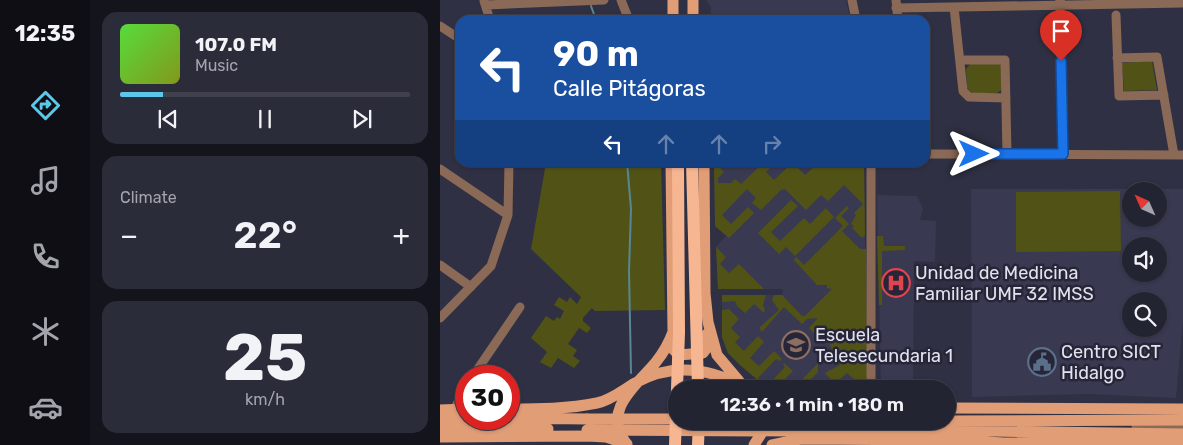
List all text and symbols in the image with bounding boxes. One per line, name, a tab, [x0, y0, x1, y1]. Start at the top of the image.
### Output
pin	[1040, 10, 1082, 61]
icon: arrive	[1047, 17, 1075, 45]
text: 12:35	[15, 20, 75, 47]
text: 107.0 FM	[195, 33, 277, 56]
text: 90 m	[553, 33, 639, 75]
icon: left	[470, 35, 535, 100]
text: Music	[195, 56, 238, 75]
text: Calle Pitágoras	[553, 75, 706, 102]
icon: directions	[28, 88, 63, 123]
icon: previous	[154, 105, 182, 133]
icon: pause	[251, 105, 279, 133]
icon: next	[348, 105, 376, 133]
position arrow	[947, 127, 999, 179]
icon: left	[599, 130, 627, 158]
icon: ahead	[652, 130, 680, 158]
icon: ahead	[705, 130, 733, 158]
icon: right	[758, 130, 786, 158]
icon: music	[28, 163, 63, 198]
north arrow	[1122, 182, 1168, 228]
map controls	[1122, 182, 1167, 337]
text: Climate	[120, 188, 177, 207]
text: 22°	[234, 212, 297, 258]
text: −	[120, 219, 138, 252]
text: +	[393, 219, 410, 252]
button: sound	[1122, 237, 1167, 282]
icon: phone	[28, 239, 63, 274]
place label: Unidad de Medicina Familiar UMF 32 IMSS	[915, 262, 1094, 305]
hospital icon: Unidad de Medicina Familiar UMF 32 IMSS	[881, 268, 911, 298]
button: search	[1122, 292, 1167, 337]
icon: climate	[28, 314, 63, 349]
text: 25	[223, 319, 307, 396]
place label: Escuela Telesecundaria 1	[815, 324, 953, 367]
school or university icon: Escuela Telesecundaria 1	[781, 330, 811, 360]
place label: Centro SICT Hidalgo	[1061, 341, 1161, 384]
public building icon: Centro SICT Hidalgo	[1027, 347, 1057, 377]
speed limit sign: 30	[455, 365, 520, 430]
icon: car	[28, 390, 63, 425]
text: km/h	[245, 390, 285, 409]
text: 12:36 · 1 min · 180 m	[720, 393, 904, 416]

